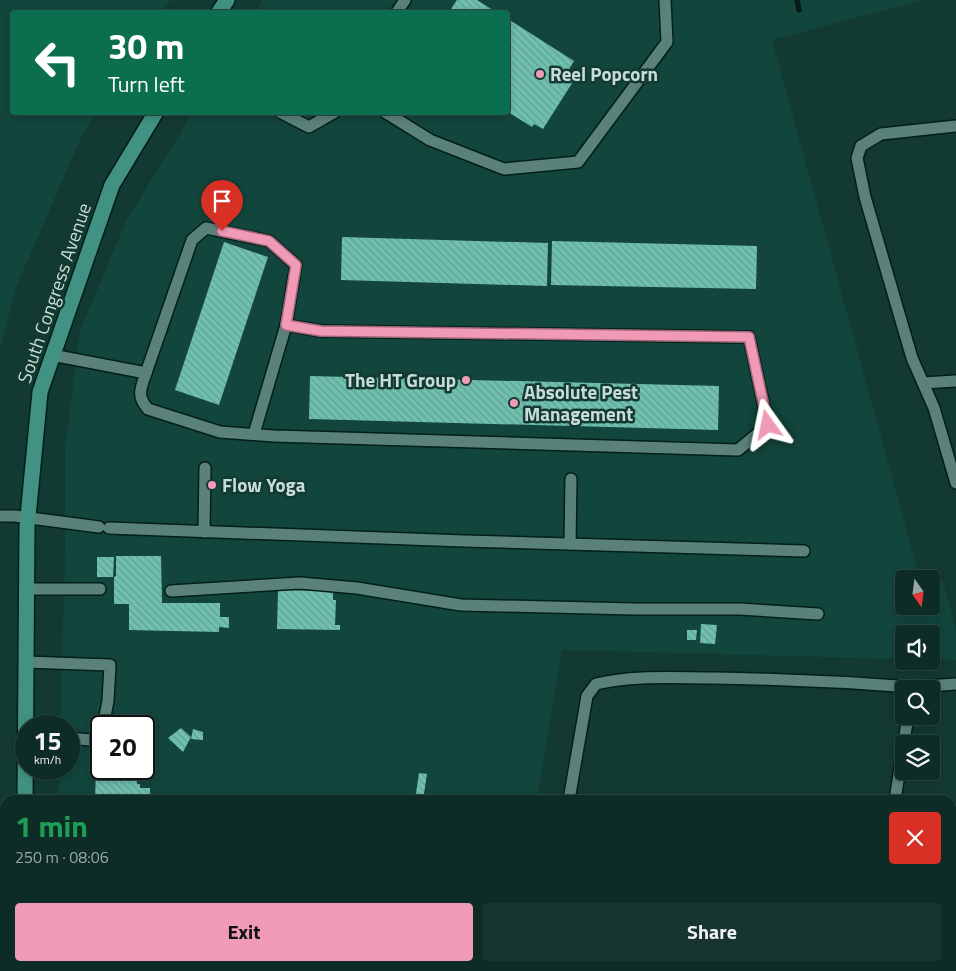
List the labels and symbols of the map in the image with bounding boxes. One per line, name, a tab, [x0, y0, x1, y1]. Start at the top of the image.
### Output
place label: Reel Popcorn	[550, 59, 658, 88]
marker: Reel Popcorn	[534, 68, 546, 80]
pin	[201, 180, 243, 231]
street label: South Congress Avenue	[9, 199, 98, 387]
place label: The HT Group	[345, 365, 456, 394]
marker: The HT Group	[460, 374, 472, 386]
place label: Absolute Pest Management	[524, 377, 638, 428]
marker: Absolute Pest Management	[508, 397, 520, 409]
position arrow	[741, 398, 793, 450]
place label: Flow Yoga	[222, 470, 306, 499]
marker: Flow Yoga	[206, 479, 218, 491]
north arrow	[895, 570, 940, 615]
speed limit sign: 20	[90, 715, 155, 780]

